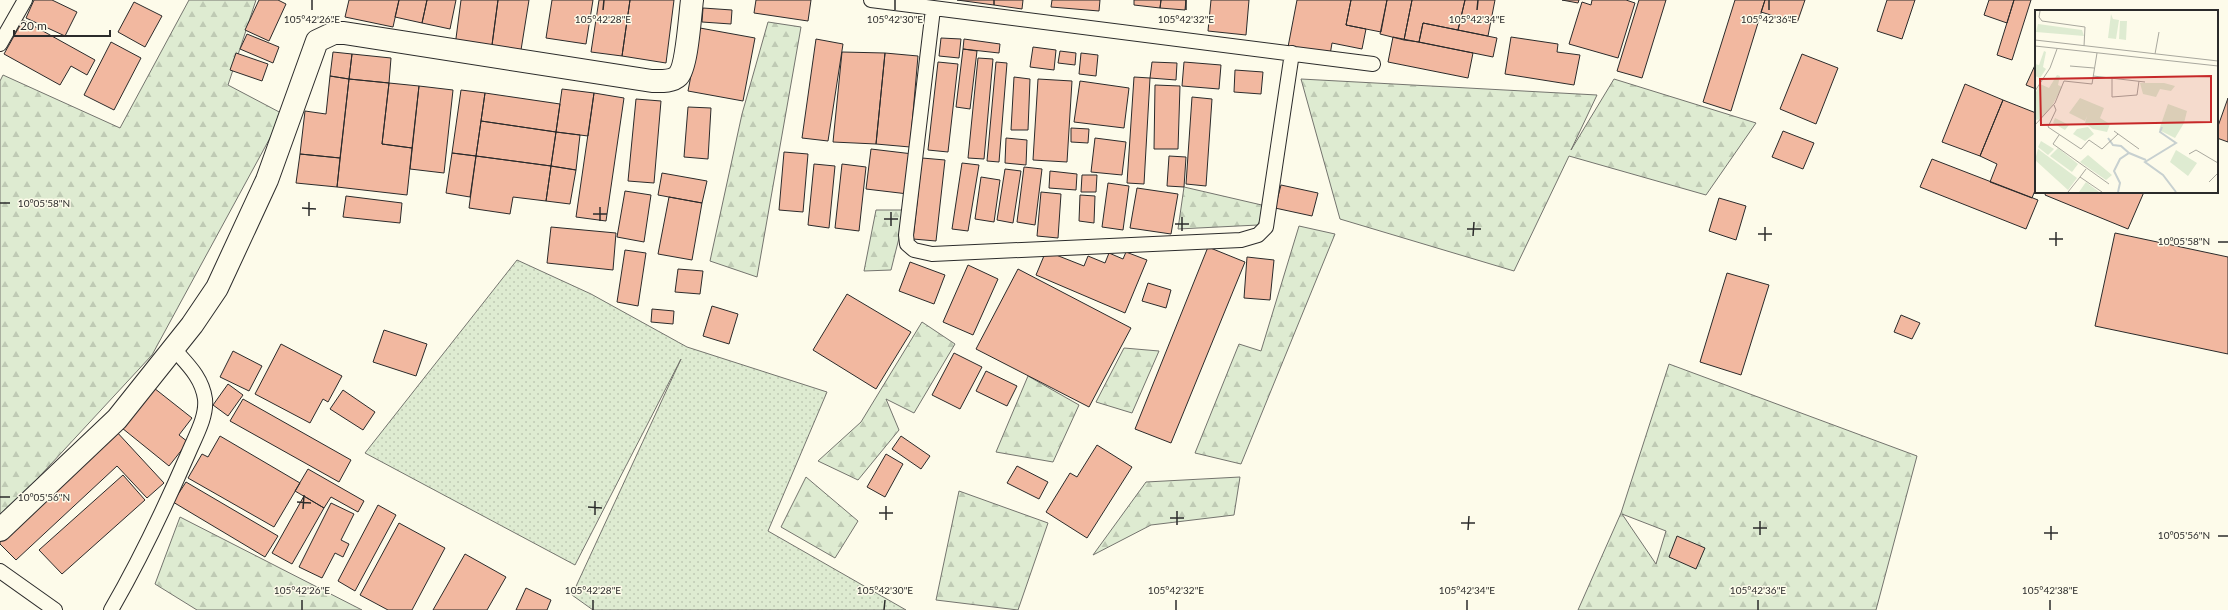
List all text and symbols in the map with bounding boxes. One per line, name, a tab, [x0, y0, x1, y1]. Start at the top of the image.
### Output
inset map	[2035, 10, 2218, 193]
scale bar	[14, 12, 110, 38]
text: 105°42'26"E	[284, 13, 340, 25]
text: 105°42'28"E	[575, 13, 631, 25]
text: 105°42'30"E	[867, 13, 923, 25]
text: 105°42'32"E	[1158, 13, 1214, 25]
text: 105°42'34"E	[1449, 13, 1505, 25]
text: 105°42'36"E	[1741, 13, 1797, 25]
text: 20 m	[20, 18, 47, 33]
text: 10°05'58"N	[18, 197, 70, 209]
text: 10°05'58"N	[2158, 235, 2210, 247]
text: 10°05'56"N	[18, 491, 70, 503]
text: 10°05'56"N	[2158, 529, 2210, 541]
text: 105°42'26"E	[274, 584, 330, 596]
text: 105°42'28"E	[565, 584, 621, 596]
text: 105°42'30"E	[857, 584, 913, 596]
text: 105°42'32"E	[1148, 584, 1204, 596]
text: 105°42'34"E	[1439, 584, 1495, 596]
text: 105°42'36"E	[1730, 584, 1786, 596]
text: 105°42'38"E	[2022, 584, 2078, 596]

